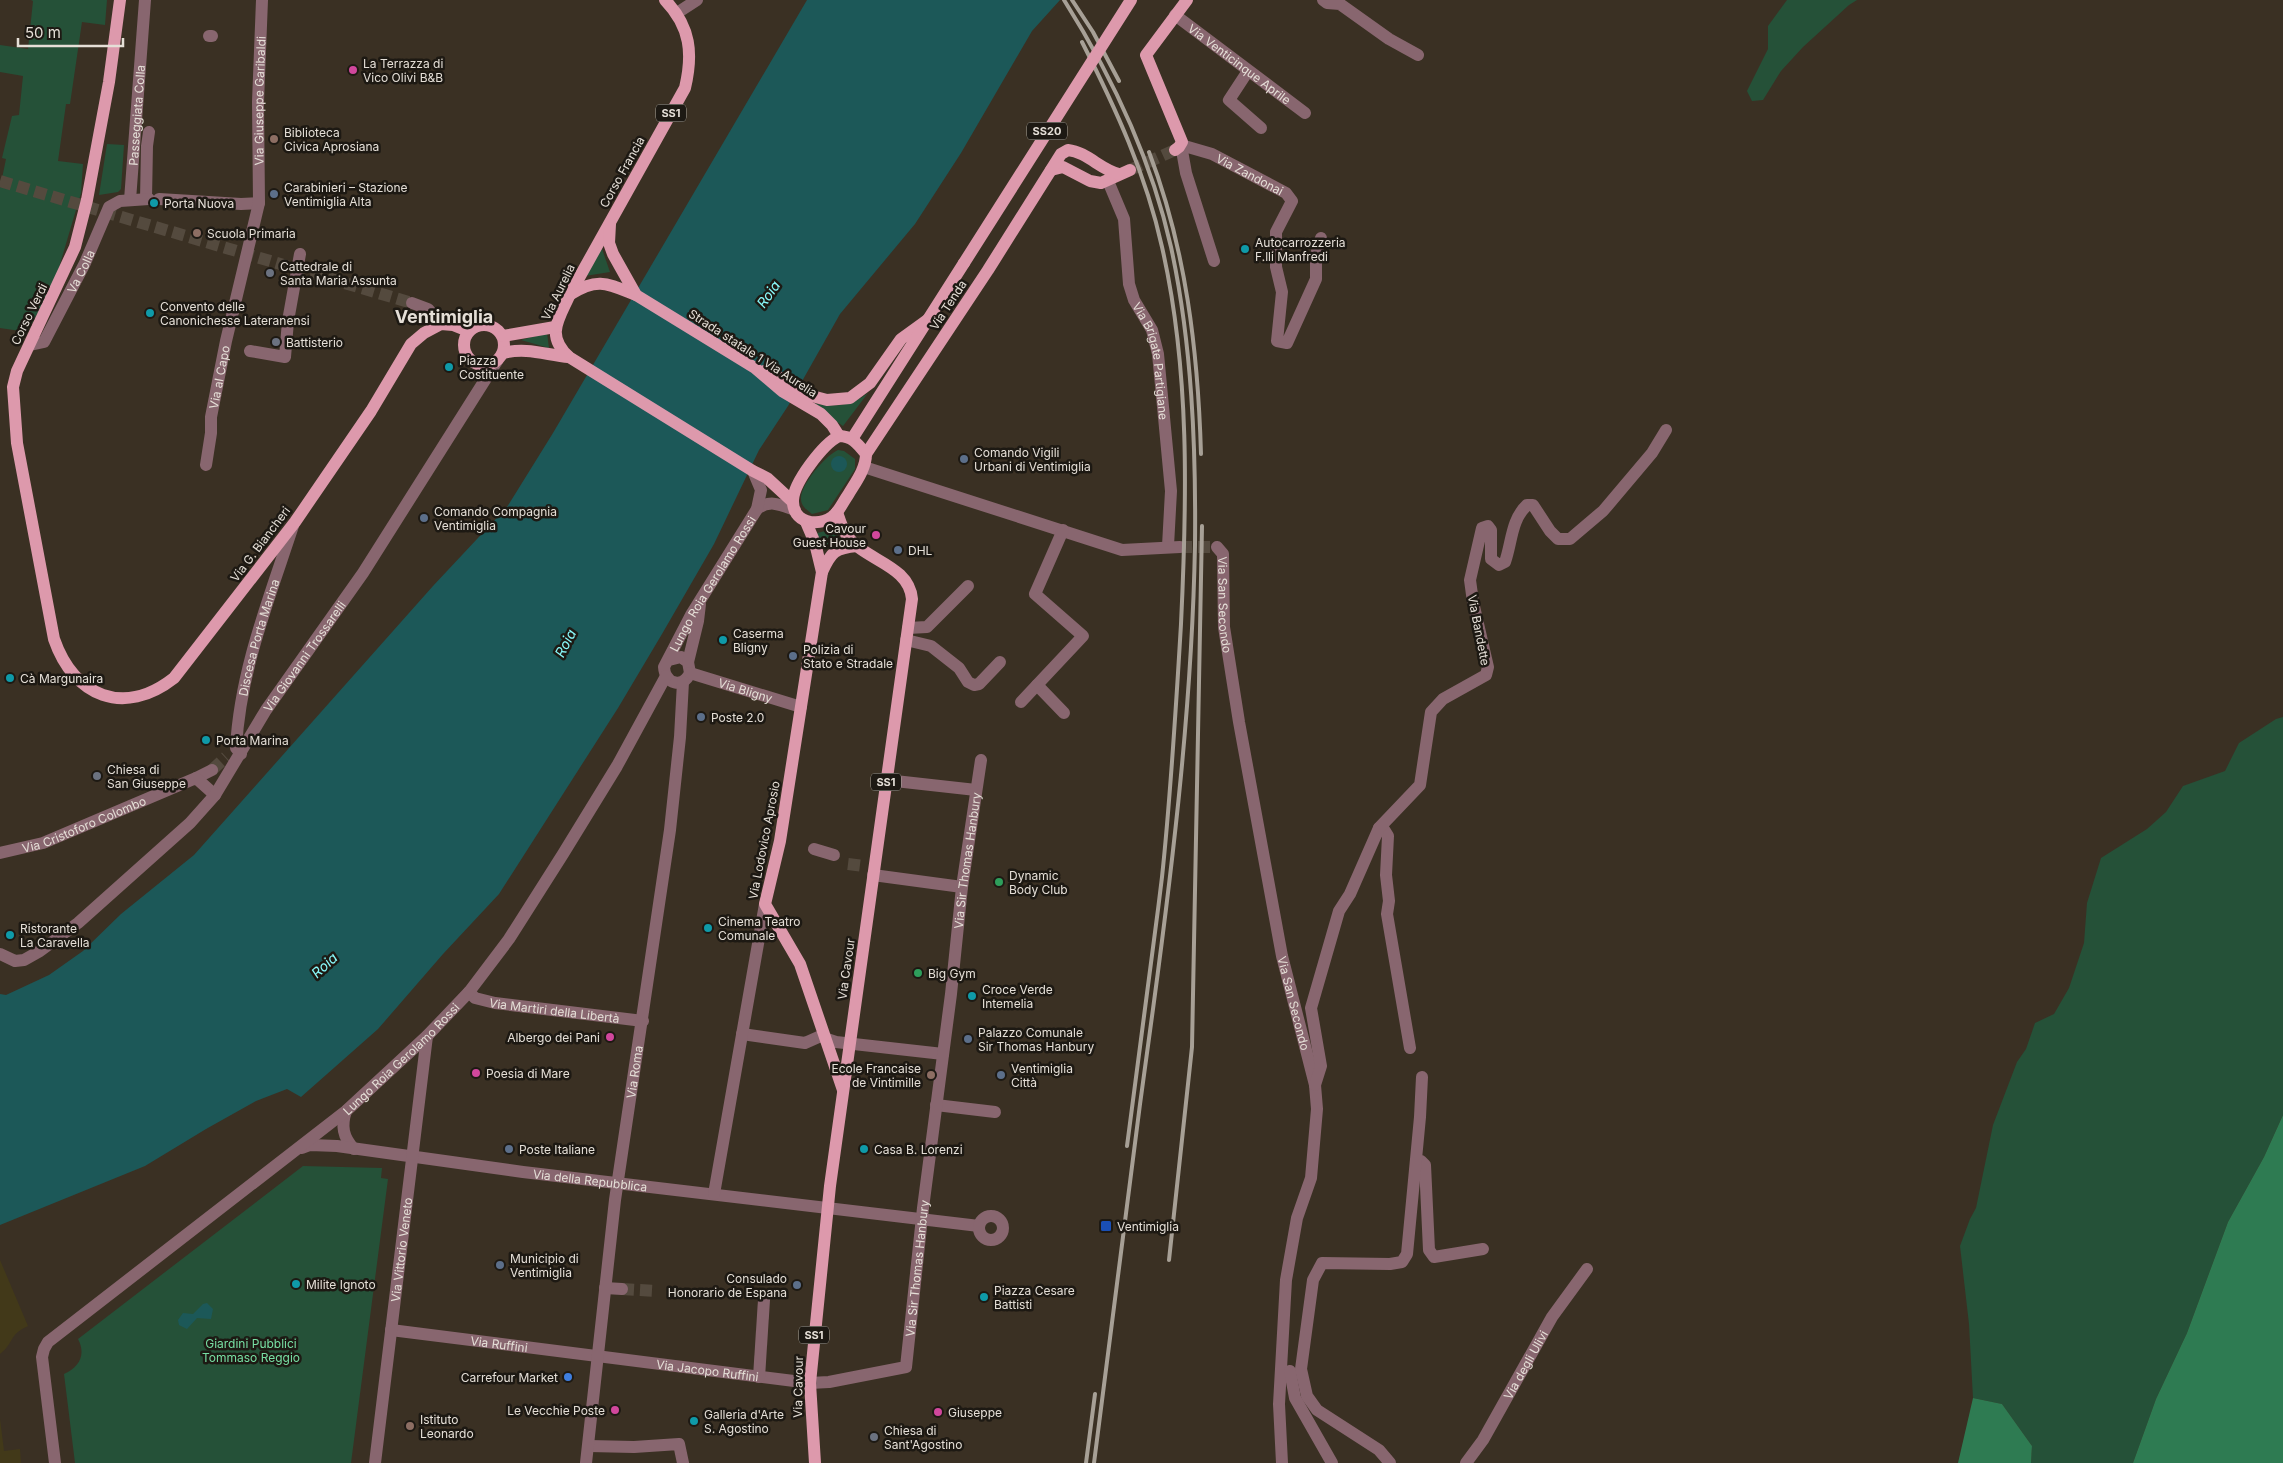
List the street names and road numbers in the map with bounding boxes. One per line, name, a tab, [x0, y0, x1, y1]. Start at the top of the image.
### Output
street label: Via Venticinque Aprile	[1185, 20, 1294, 107]
street label: Via Giuseppe Garibaldi	[250, 36, 268, 166]
street label: Passeggiata Colla	[125, 64, 148, 166]
road number: SS1	[656, 105, 686, 122]
road number: SS20	[1027, 122, 1067, 140]
street label: Corso Francia	[596, 134, 648, 210]
street label: Via Zandonai	[1214, 150, 1286, 198]
street label: Va Colla	[63, 247, 97, 295]
street label: Via Aurelia	[538, 262, 578, 322]
street label: Via Tenda	[926, 277, 970, 333]
street label: Corso Verdi	[8, 281, 50, 347]
street label: Via Brigate Partigiane	[1129, 299, 1172, 421]
street label: Strada statale 1 Via Aurelia	[686, 306, 820, 400]
street label: Via al Capo	[205, 344, 232, 410]
street label: Via G. Biancheri	[227, 503, 293, 585]
street label: Lungo Roia Gerolamo Rossi	[666, 513, 758, 654]
street label: Via San Secondo	[1216, 556, 1235, 654]
street label: Discesa Porta Marina	[235, 577, 282, 697]
street label: Via Bandette	[1465, 593, 1493, 667]
street label: Via Giovanni Trossarelli	[260, 598, 349, 714]
street label: Via Bligny	[716, 675, 775, 705]
road number: SS1	[871, 774, 901, 790]
street label: Via Lodovico Aprosio	[745, 780, 783, 900]
street label: Via Sir Thomas Hanbury	[950, 791, 984, 929]
street label: Via Cristoforo Colombo	[20, 793, 148, 855]
street label: Via Cavour	[834, 937, 858, 1001]
street label: Via San Secondo	[1275, 954, 1313, 1052]
street label: Via Martiri della Libertà	[488, 994, 621, 1026]
street label: Lungo Roia Gerolamo Rossi	[340, 1000, 462, 1118]
street label: Via Roma	[623, 1045, 645, 1099]
street label: Via della Repubblica	[532, 1166, 648, 1194]
street label: Via Vittorio Veneto	[387, 1196, 415, 1303]
street label: Via Sir Thomas Hanbury	[902, 1199, 932, 1338]
road number: SS1	[799, 1326, 829, 1344]
street label: Via degli Ulivi	[1500, 1327, 1551, 1402]
street label: Via Ruffini	[470, 1333, 529, 1355]
street label: Via Cavour	[790, 1355, 806, 1418]
street label: Via Jacopo Ruffini	[655, 1356, 760, 1384]

